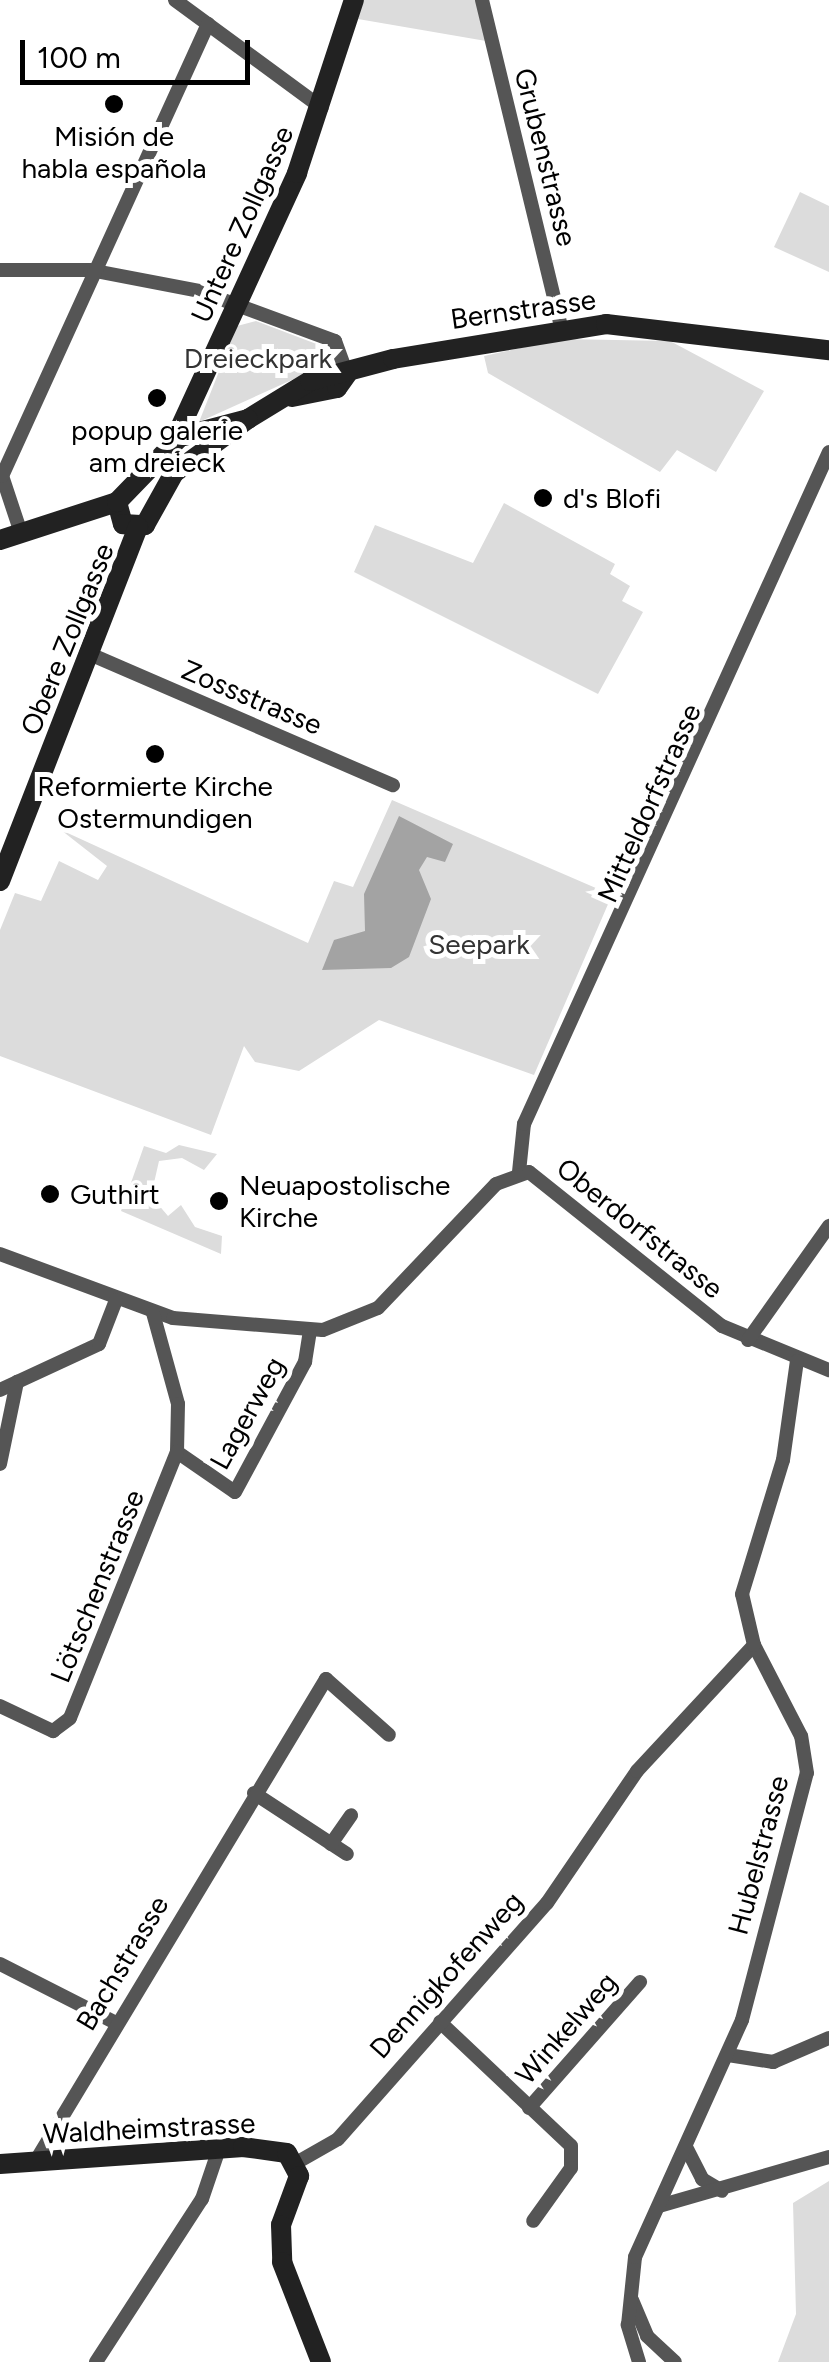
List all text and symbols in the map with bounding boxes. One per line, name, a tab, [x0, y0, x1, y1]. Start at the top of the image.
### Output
scale bar	[25, 20, 255, 82]
text: 100 m	[37, 39, 121, 76]
street label: Grubenstrasse	[508, 64, 584, 250]
marker: Misión de habla española	[103, 93, 125, 115]
place label: Misión de habla española	[21, 119, 207, 185]
street label: Untere Zollgasse	[184, 121, 300, 327]
street label: Bernstrasse	[448, 282, 598, 336]
park label: Dreieckpark	[184, 341, 332, 375]
marker: popup galerie am dreieck	[146, 387, 168, 409]
place label: popup galerie am dreieck	[71, 413, 243, 479]
place label: d's Blofi	[563, 481, 661, 515]
marker: d's Blofi	[532, 487, 554, 509]
street label: Obere Zollgasse	[13, 538, 121, 740]
street label: Zossstrasse	[177, 652, 327, 742]
street label: Mitteldorfstrasse	[590, 698, 708, 908]
marker: Reformierte Kirche Ostermundigen	[144, 743, 166, 765]
place label: Reformierte Kirche Ostermundigen	[37, 769, 273, 835]
park label: Seepark	[428, 927, 530, 961]
street label: Oberdorfstrasse	[550, 1151, 730, 1305]
place label: Neuapostolische Kirche	[239, 1168, 450, 1234]
place label: Guthirt	[70, 1177, 160, 1211]
marker: Guthirt	[39, 1183, 61, 1205]
marker: Neuapostolische Kirche	[208, 1190, 230, 1212]
street label: Lagerweg	[202, 1351, 292, 1475]
street label: Lötschenstrasse	[43, 1485, 151, 1687]
street label: Hubelstrasse	[721, 1772, 795, 1938]
street label: Dennigkofenweg	[362, 1885, 530, 2065]
street label: Bachstrasse	[69, 1890, 175, 2036]
street label: Winkelweg	[508, 1965, 624, 2091]
street label: Waldheimstrasse	[42, 2106, 256, 2150]

